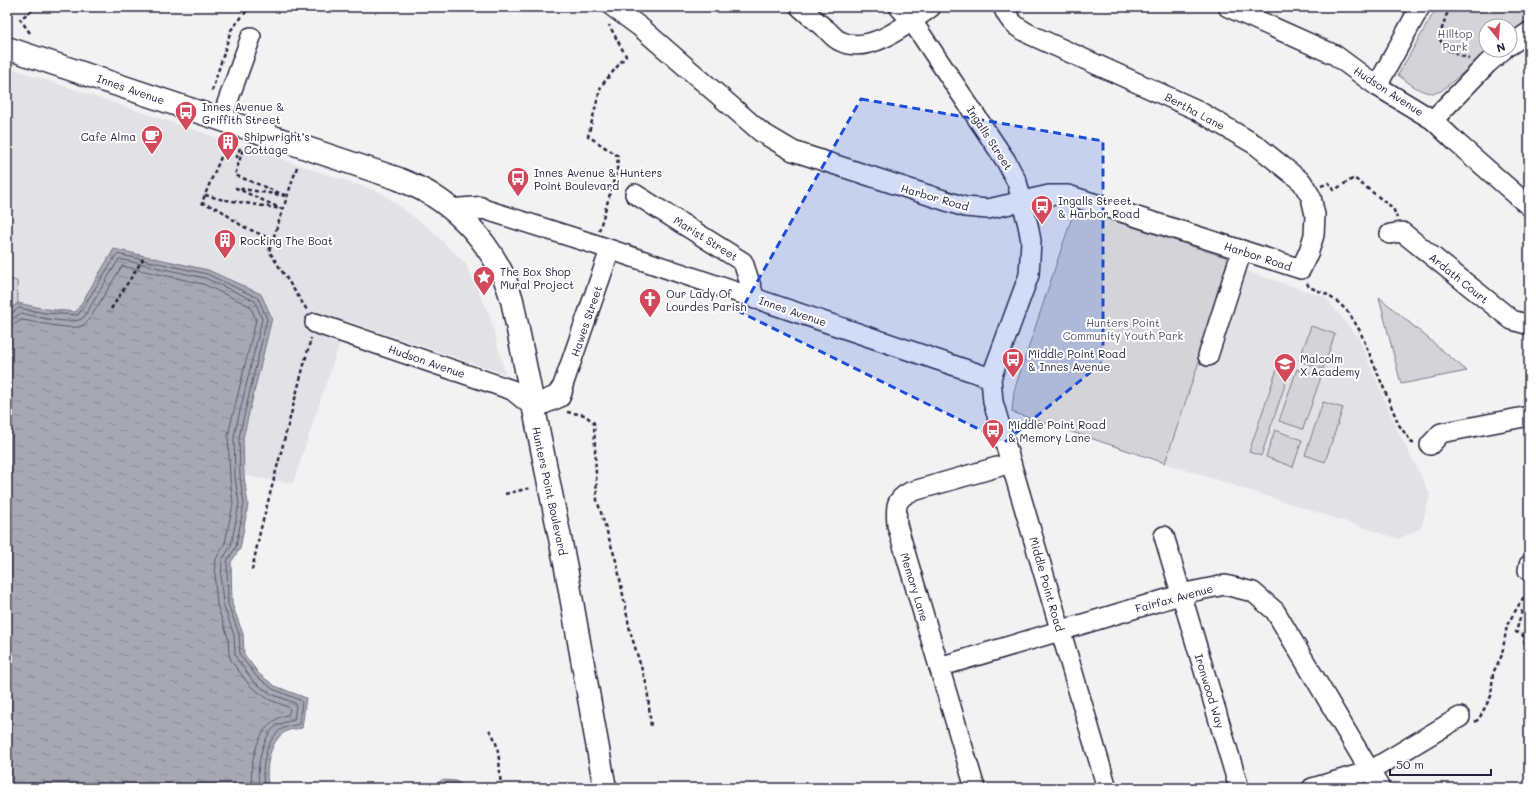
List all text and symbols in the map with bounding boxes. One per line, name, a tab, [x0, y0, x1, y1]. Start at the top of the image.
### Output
north arrow	[1478, 18, 1518, 58]
park label: Hilltop Park	[1438, 26, 1473, 54]
text: N	[1495, 40, 1507, 56]
street label: Hudson Avenue	[1351, 63, 1427, 119]
street label: Innes Avenue	[95, 70, 167, 108]
street label: Bertha Lane	[1162, 89, 1228, 133]
bus stop icon: Innes Avenue & Griffith Street	[173, 99, 199, 132]
place label: Innes Avenue & Griffith Street	[202, 99, 284, 127]
street label: Ingalls Street	[964, 103, 1016, 173]
cafe icon: Cafe Alma	[139, 123, 165, 156]
place label: Cafe Alma	[81, 129, 136, 144]
building icon: Shipwright’s Cottage	[215, 129, 241, 162]
place label: Shipwright’s Cottage	[244, 129, 310, 157]
bus stop icon: Innes Avenue & Hunters Point Boulevard	[505, 165, 531, 198]
place label: Innes Avenue & Hunters Point Boulevard	[534, 165, 662, 193]
street label: Harbor Road	[899, 180, 971, 214]
bus stop icon: Ingalls Street & Harbor Road	[1029, 193, 1055, 226]
place label: Ingalls Street & Harbor Road	[1058, 193, 1140, 221]
street label: Marist Street	[671, 212, 741, 264]
building icon: Rocking The Boat	[212, 227, 238, 260]
place label: Rocking The Boat	[240, 233, 333, 248]
street label: Harbor Road	[1222, 238, 1294, 274]
street label: Ardath Court	[1426, 249, 1492, 307]
place icon: The Box Shop Mural Project	[471, 264, 497, 297]
place label: The Box Shop Mural Project	[500, 264, 574, 292]
street label: Hawes Street	[567, 283, 605, 358]
church icon: Our Lady Of Lourdes Parish	[637, 286, 663, 319]
place label: Our Lady Of Lourdes Parish	[666, 286, 747, 314]
street label: Innes Avenue	[757, 292, 829, 330]
park label: Hunters Point Community Youth Park	[1063, 315, 1184, 343]
street label: Hudson Avenue	[387, 341, 468, 381]
bus stop icon: Middle Point Road & Innes Avenue	[1000, 346, 1026, 379]
place label: Middle Point Road & Innes Avenue	[1028, 346, 1126, 374]
school or university icon: Malcolm X Academy	[1272, 351, 1298, 384]
place label: Malcolm X Academy	[1300, 351, 1360, 379]
bus stop icon: Middle Point Road & Memory Lane	[980, 417, 1006, 450]
place label: Middle Point Road & Memory Lane	[1008, 417, 1106, 445]
street label: Hunters Point Boulevard	[529, 425, 571, 557]
street label: Middle Point Road	[1026, 535, 1068, 633]
street label: Memory Lane	[897, 551, 933, 623]
street label: Fairfax Avenue	[1133, 580, 1215, 616]
street label: Ironwood Way	[1192, 652, 1229, 730]
scale bar	[1390, 751, 1491, 777]
text: 50 m	[1396, 756, 1424, 772]

